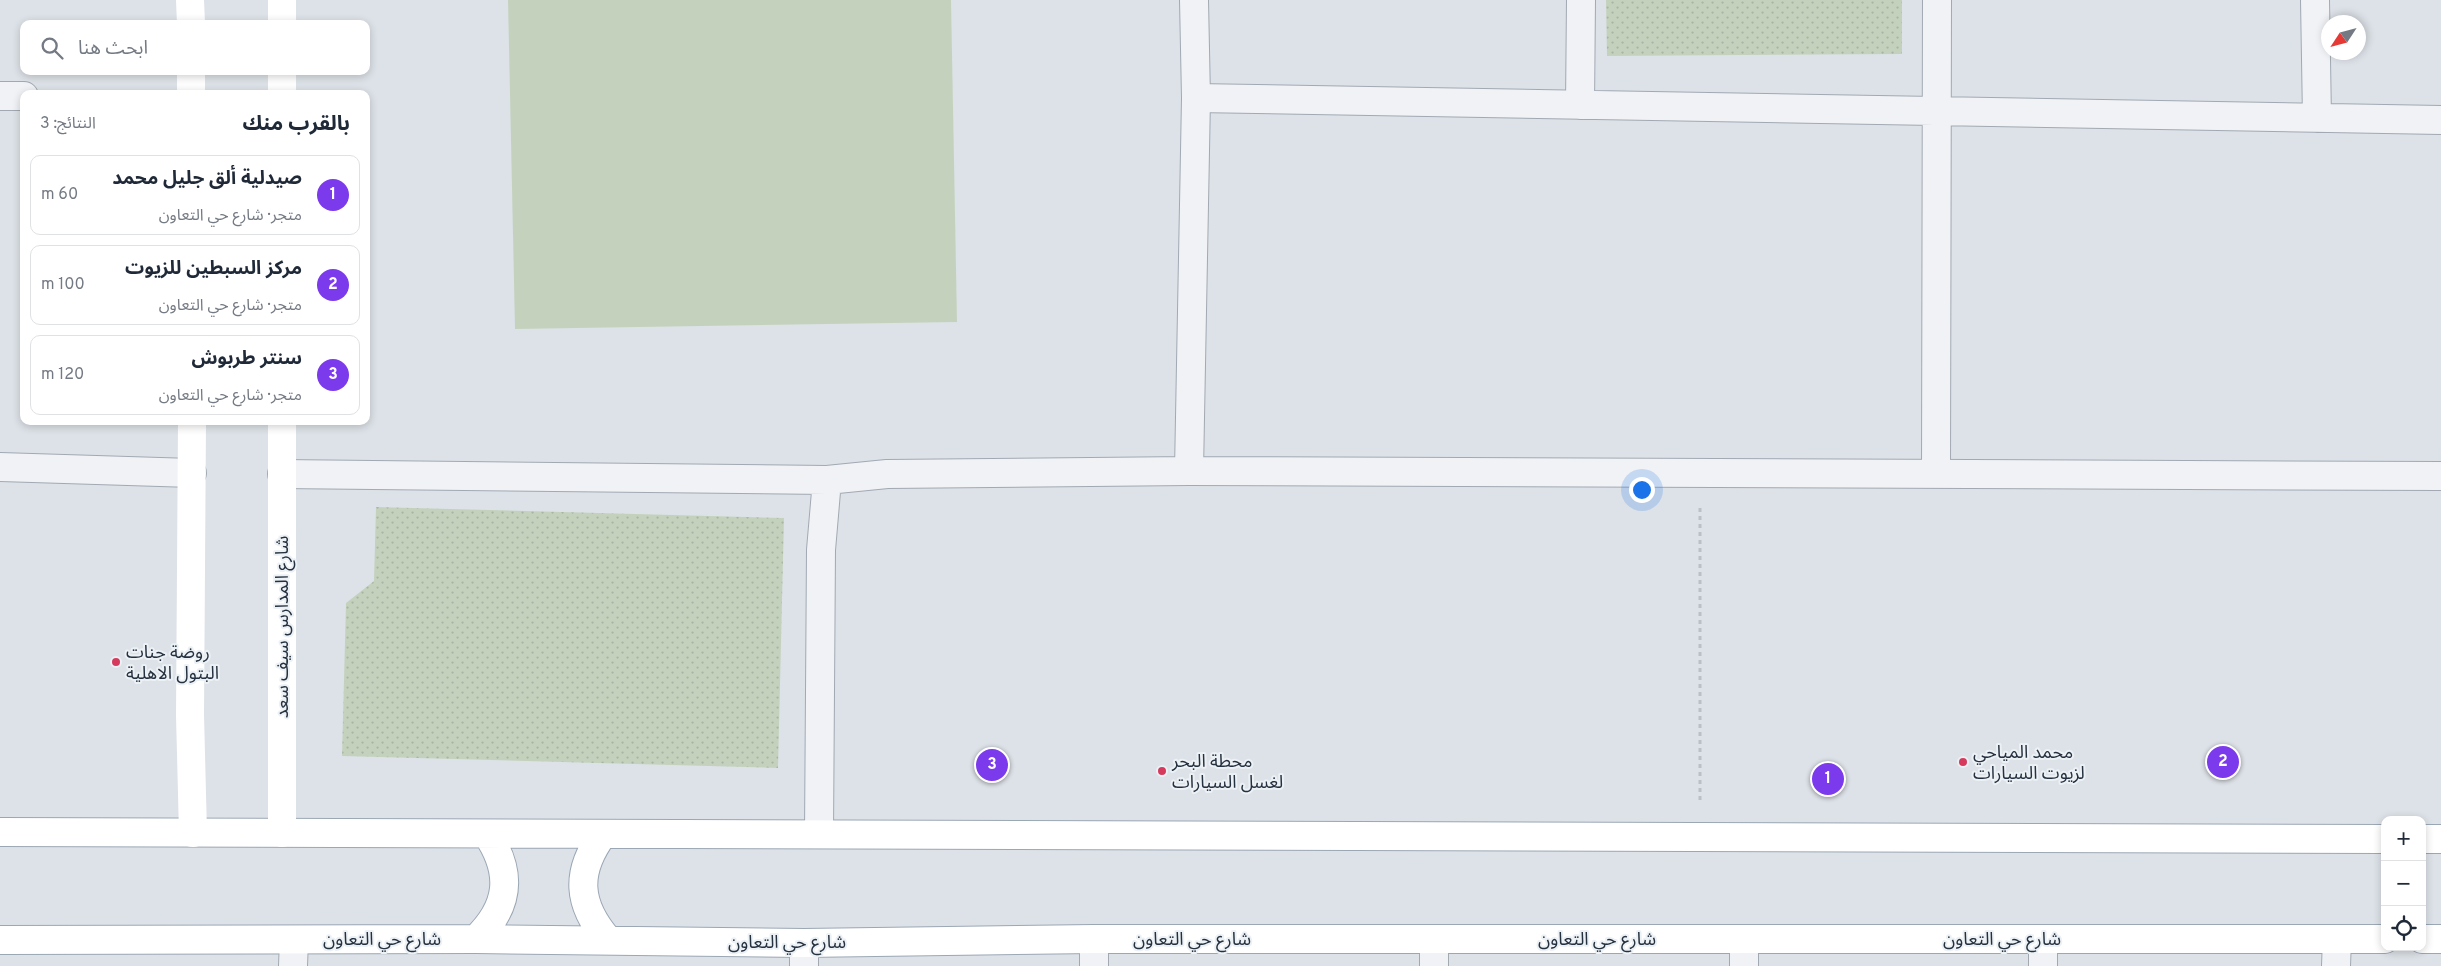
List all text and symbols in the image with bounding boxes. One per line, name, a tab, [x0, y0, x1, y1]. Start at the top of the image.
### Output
north arrow	[2321, 15, 2366, 60]
search box	[20, 20, 370, 75]
icon: search	[38, 34, 66, 62]
text: ابحث هنا	[78, 37, 148, 61]
text: بالقرب منك	[242, 111, 350, 138]
text: النتائج: 3	[40, 114, 96, 134]
text: صيدلية ألق جليل محمد	[112, 167, 302, 191]
text: 60 m	[41, 185, 78, 205]
text: 1	[330, 185, 336, 205]
text: متجر · شارع حي التعاون	[159, 206, 302, 226]
text: مركز السبطين للزيوت	[125, 257, 302, 281]
text: 100 m	[41, 275, 85, 295]
text: 2	[328, 275, 338, 295]
text: متجر · شارع حي التعاون	[159, 296, 302, 316]
text: سنتر طربوش	[192, 347, 302, 371]
text: 120 m	[41, 365, 84, 385]
text: 3	[328, 365, 338, 385]
text: متجر · شارع حي التعاون	[159, 386, 302, 406]
your location	[1629, 477, 1655, 503]
street label: شارع المدارس سيف سعد	[272, 536, 296, 718]
place label: روضة جنات البتول الاهلية	[126, 642, 219, 686]
marker: روضة جنات البتول الاهلية	[110, 656, 122, 668]
place label: محمد المياحي لزيوت السيارات	[1973, 742, 2085, 786]
pin: 2	[2207, 743, 2239, 781]
pin: 3	[976, 746, 1008, 784]
place label: محطة البحر لغسل السيارات	[1171, 751, 1283, 795]
marker: محمد المياحي لزيوت السيارات	[1957, 756, 1969, 768]
pin: 1	[1812, 760, 1844, 798]
marker: محطة البحر لغسل السيارات	[1156, 765, 1168, 777]
map controls	[2381, 816, 2426, 951]
button: +	[2381, 816, 2426, 861]
button: −	[2381, 861, 2426, 906]
button: locate	[2381, 906, 2426, 951]
street label: شارع حي التعاون	[323, 929, 441, 953]
street label: شارع حي التعاون	[1133, 929, 1251, 953]
street label: شارع حي التعاون	[1538, 929, 1656, 953]
street label: شارع حي التعاون	[1943, 929, 2061, 953]
street label: شارع حي التعاون	[728, 932, 846, 956]

